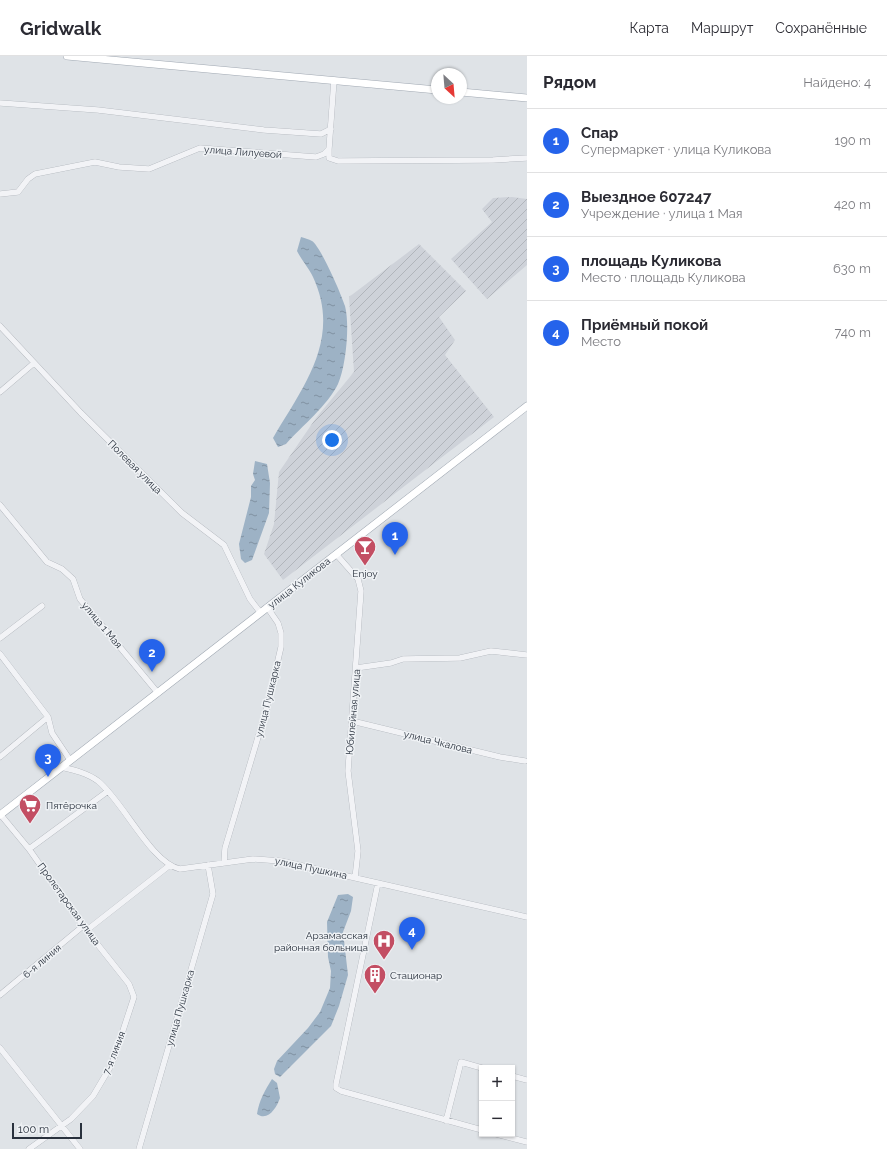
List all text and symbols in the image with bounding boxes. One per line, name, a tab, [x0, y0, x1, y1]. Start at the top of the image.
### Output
text: Gridwalk	[20, 17, 101, 39]
text: Карта	[630, 20, 669, 36]
text: Маршрут	[691, 20, 753, 36]
text: Сохранённые	[775, 20, 867, 36]
north arrow	[431, 68, 467, 104]
text: Рядом	[543, 72, 596, 92]
text: Найдено: 4	[803, 75, 871, 90]
text: Спар	[581, 124, 618, 142]
text: 1	[553, 133, 559, 148]
text: 190 m	[835, 133, 871, 148]
text: Супермаркет · улица Куликова	[581, 142, 771, 157]
street label: улица Лилуевой	[204, 144, 282, 160]
text: Выездное 607247	[581, 188, 711, 206]
text: 2	[552, 197, 560, 212]
text: 420 m	[834, 197, 871, 212]
text: Учреждение · улица 1 Мая	[581, 206, 743, 221]
text: площадь Куликова	[581, 252, 721, 270]
text: 3	[552, 261, 560, 276]
text: 630 m	[833, 261, 871, 276]
text: Место · площадь Куликова	[581, 270, 746, 285]
text: Приёмный покой	[581, 316, 708, 334]
text: 4	[552, 325, 560, 340]
text: 740 m	[834, 325, 871, 340]
text: Место	[581, 334, 621, 349]
your location	[322, 430, 342, 450]
street label: Полевая улица	[106, 438, 164, 496]
pin: 1	[382, 522, 408, 555]
bar icon: Enjoy	[352, 534, 378, 567]
street label: улица Куликова	[266, 555, 332, 611]
place label: Enjoy	[352, 568, 378, 579]
street label: улица 1 Мая	[79, 600, 125, 650]
pin: 2	[139, 639, 165, 672]
street label: улица Пушкарка	[253, 659, 283, 739]
street label: Юбилейная улица	[344, 669, 362, 755]
street label: улица Чкалова	[403, 728, 473, 756]
pin: 3	[35, 744, 61, 777]
supermarket icon: Пятёрочка	[17, 792, 43, 825]
place label: Пятёрочка	[46, 800, 97, 811]
street label: улица Пушкина	[274, 855, 348, 881]
street label: Пролетарская улица	[35, 861, 103, 947]
pin: 4	[399, 917, 425, 950]
hospital icon: Арзамасская районная больница	[371, 928, 397, 961]
place label: Арзамасская районная больница	[274, 930, 368, 953]
street label: 6-я линия	[21, 942, 63, 980]
building icon: Стационар	[362, 962, 388, 995]
street label: улица Пушкарка	[164, 969, 196, 1047]
place label: Стационар	[390, 970, 442, 981]
street label: 7-я линия	[101, 1030, 127, 1076]
map controls	[479, 1065, 515, 1137]
button: +	[479, 1065, 515, 1101]
button: −	[479, 1101, 515, 1137]
scale bar	[12, 1121, 82, 1140]
text: 100 m	[18, 1123, 49, 1136]

